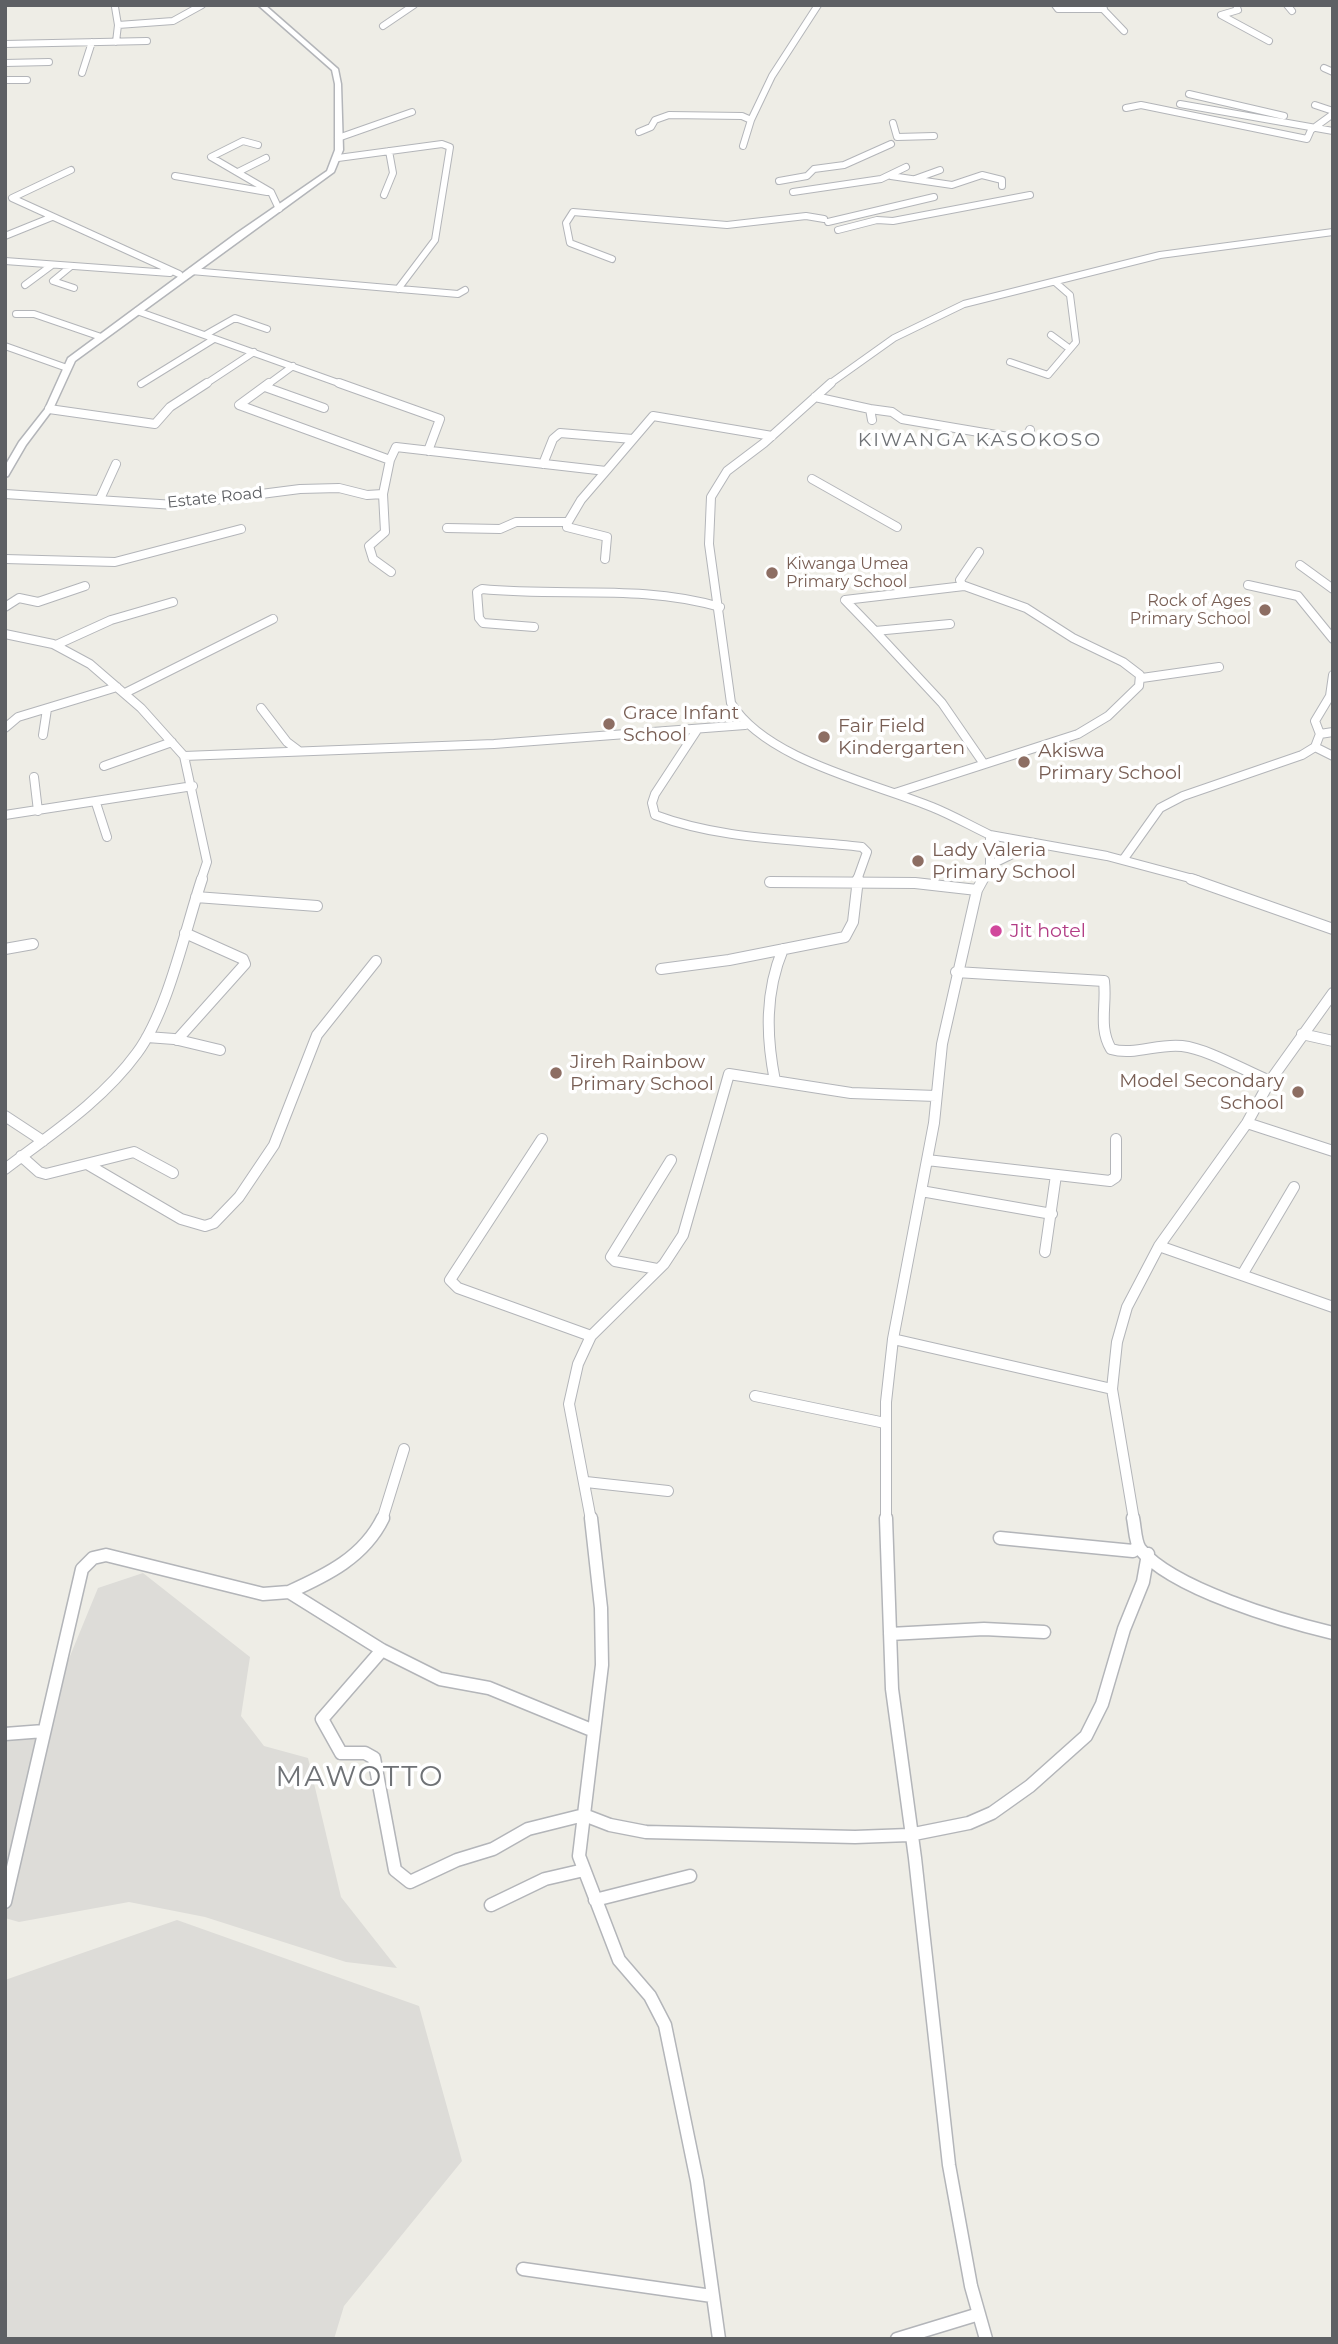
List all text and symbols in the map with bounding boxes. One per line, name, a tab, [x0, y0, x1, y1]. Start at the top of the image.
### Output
district label: KIWANGA KASOKOSO	[860, 429, 1100, 451]
street label: Estate Road	[166, 483, 264, 513]
place label: Kiwanga Umea Primary School	[786, 554, 909, 592]
marker: Kiwanga Umea Primary School	[764, 565, 780, 581]
place label: Rock of Ages Primary School	[1130, 591, 1251, 629]
marker: Rock of Ages Primary School	[1257, 602, 1273, 618]
place label: Grace Infant School	[623, 702, 739, 746]
place label: Fair Field Kindergarten	[838, 715, 965, 759]
marker: Grace Infant School	[601, 716, 617, 732]
marker: Fair Field Kindergarten	[816, 729, 832, 745]
place label: Akiswa Primary School	[1038, 740, 1182, 784]
marker: Akiswa Primary School	[1016, 754, 1032, 770]
place label: Lady Valeria Primary School	[932, 839, 1076, 883]
marker: Lady Valeria Primary School	[910, 853, 926, 869]
place label: Jit hotel	[1010, 920, 1086, 942]
marker: Jit hotel	[988, 923, 1004, 939]
place label: Jireh Rainbow Primary School	[570, 1051, 714, 1095]
marker: Jireh Rainbow Primary School	[548, 1065, 564, 1081]
place label: Model Secondary School	[1119, 1070, 1284, 1114]
marker: Model Secondary School	[1290, 1084, 1306, 1100]
district label: MAWOTTO	[276, 1761, 444, 1795]

